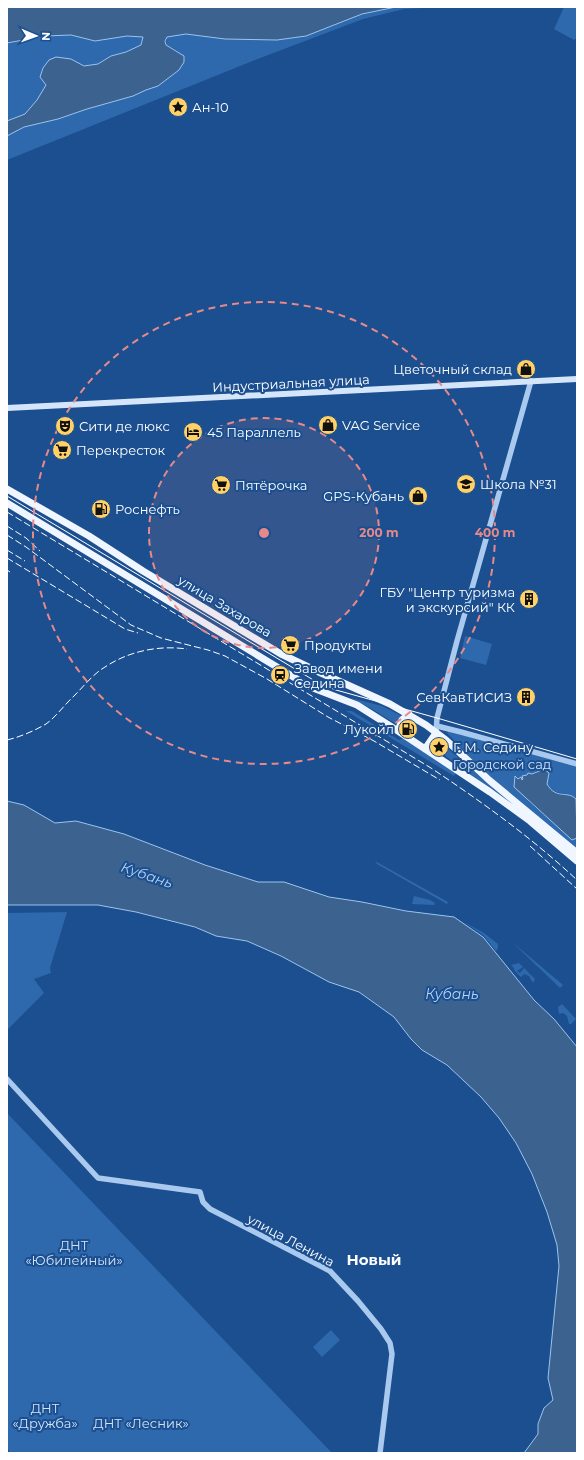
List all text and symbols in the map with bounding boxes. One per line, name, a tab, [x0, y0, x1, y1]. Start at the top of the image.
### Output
north arrow	[16, 16, 56, 56]
text: N	[39, 32, 53, 41]
place icon: Ан-10	[167, 96, 189, 118]
place label: Ан-10	[192, 99, 229, 115]
shop icon: Цветочный склад	[515, 358, 537, 380]
place label: Цветочный склад	[393, 361, 512, 377]
street label: Индустриальная улица	[212, 371, 370, 395]
shop icon: VAG Service	[317, 414, 339, 436]
theatre icon: Сити де люкс	[54, 415, 76, 437]
place label: VAG Service	[342, 417, 420, 433]
place label: Сити де люкс	[79, 418, 170, 434]
hotel icon: 45 Параллель	[182, 421, 204, 443]
place label: 45 Параллель	[207, 424, 301, 440]
supermarket icon: Перекресток	[51, 439, 73, 461]
place label: Перекресток	[76, 442, 166, 458]
school or university icon: Школа №31	[455, 473, 477, 495]
supermarket icon: Пятёрочка	[210, 474, 232, 496]
place label: Школа №31	[480, 476, 557, 492]
place label: Пятёрочка	[235, 477, 307, 493]
shop icon: GPS-Кубань	[407, 485, 429, 507]
place label: GPS-Кубань	[323, 488, 404, 504]
fuel station icon: Роснефть	[90, 498, 112, 520]
place label: Роснефть	[115, 501, 180, 517]
text: 200 m	[359, 525, 399, 540]
text: 400 m	[475, 525, 515, 540]
centre of rings	[257, 526, 271, 540]
street label: улица Захарова	[174, 571, 275, 640]
place label: ГБУ "Центр туризма и экскурсий" КК	[379, 584, 515, 615]
building icon: ГБУ "Центр туризма и экскурсий" КК	[518, 588, 540, 610]
supermarket icon: Продукты	[279, 634, 301, 656]
place label: Продукты	[304, 637, 371, 653]
place label: Завод имени Седина	[294, 660, 383, 691]
station icon: Завод имени Седина	[269, 664, 291, 686]
building icon: СевКавТИСИЗ	[515, 686, 537, 708]
place label: СевКавТИСИЗ	[416, 689, 512, 705]
fuel station icon: Лукойл	[397, 718, 419, 740]
place label: Лукойл	[344, 721, 394, 737]
place icon: Г. М. Седину	[428, 736, 450, 758]
place label: Г. М. Седину	[453, 739, 534, 755]
park label: Городской сад	[453, 756, 551, 772]
water label: Кубань	[119, 858, 175, 892]
water label: Кубань	[425, 985, 479, 1003]
street label: улица Ленина	[244, 1210, 337, 1270]
park label: ДНТ «Юбилейный»	[25, 1237, 123, 1268]
district label: Новый	[347, 1250, 401, 1269]
park label: ДНТ «Дружба»	[12, 1400, 78, 1431]
park label: ДНТ «Лесник»	[93, 1415, 189, 1431]

